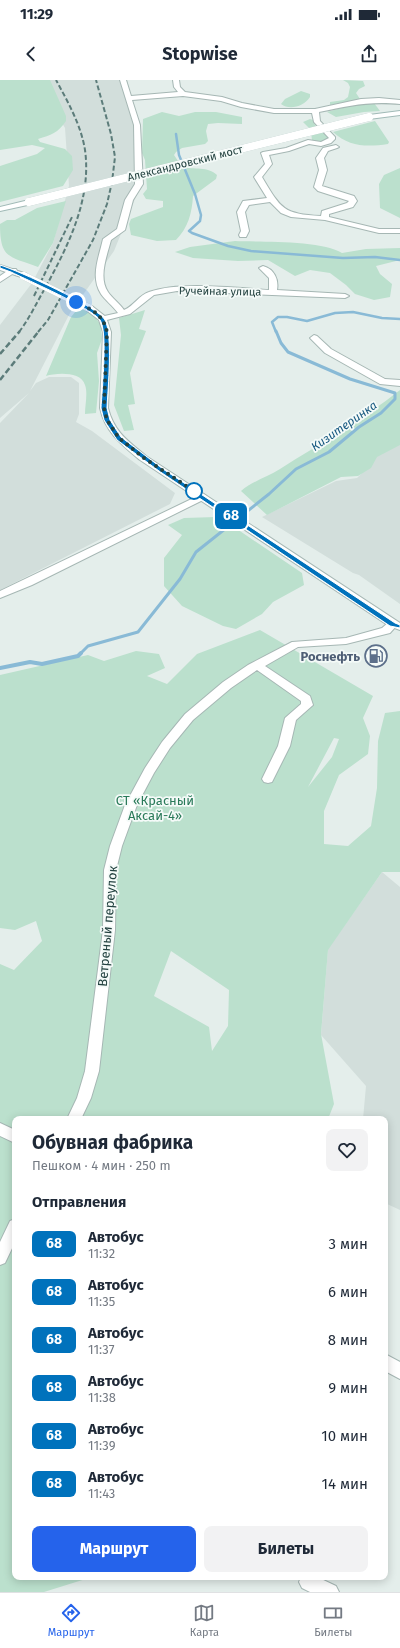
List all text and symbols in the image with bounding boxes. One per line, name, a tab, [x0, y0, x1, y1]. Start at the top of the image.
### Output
text: 11:29	[20, 5, 53, 23]
icon: back	[20, 43, 42, 65]
text: Stopwise	[162, 43, 238, 65]
icon: share	[358, 43, 380, 65]
street label: Александровский мост	[126, 143, 244, 184]
street label: Ручейная улица	[179, 284, 261, 299]
your location	[66, 292, 86, 312]
water label: Кизитеринка	[308, 398, 380, 454]
unlabelled marker	[185, 482, 203, 500]
line badge: 68	[213, 503, 249, 529]
text: 68	[223, 507, 239, 524]
fuel station icon: Роснефть	[363, 643, 389, 669]
place label: Роснефть	[300, 649, 360, 664]
park label: СТ «Красный Аксай-4»	[116, 793, 194, 823]
street label: Ветреный переулок	[95, 865, 120, 987]
button: heart	[326, 1129, 368, 1171]
text: Обувная фабрика	[32, 1131, 193, 1154]
text: Пешком · 4 мин · 250 m	[32, 1158, 171, 1173]
text: Отправления	[32, 1193, 126, 1211]
text: Автобус	[88, 1228, 144, 1246]
text: 68	[46, 1235, 62, 1252]
text: 3 мин	[329, 1235, 368, 1253]
text: 11:32	[88, 1246, 115, 1261]
text: Автобус	[88, 1276, 144, 1294]
text: 68	[46, 1283, 62, 1300]
text: 6 мин	[328, 1283, 368, 1301]
text: 11:35	[88, 1294, 115, 1309]
text: Автобус	[88, 1324, 144, 1342]
text: 68	[46, 1331, 62, 1348]
text: 8 мин	[328, 1331, 368, 1349]
text: 11:37	[88, 1342, 115, 1357]
text: Автобус	[88, 1372, 144, 1390]
text: 68	[46, 1379, 62, 1396]
text: 9 мин	[328, 1379, 368, 1397]
text: 11:38	[88, 1390, 116, 1405]
text: Автобус	[88, 1420, 144, 1438]
text: 68	[46, 1427, 62, 1444]
text: 10 мин	[321, 1427, 368, 1445]
text: 11:39	[88, 1438, 115, 1453]
text: Автобус	[88, 1468, 144, 1486]
text: 68	[46, 1475, 62, 1492]
text: 14 мин	[322, 1475, 368, 1493]
text: 11:43	[88, 1486, 115, 1501]
button: Маршрут	[32, 1526, 196, 1572]
button: Билеты	[204, 1526, 368, 1572]
tab: Маршрут	[48, 1602, 94, 1639]
tab: Карта	[190, 1602, 219, 1639]
tab: Билеты	[314, 1602, 352, 1639]

